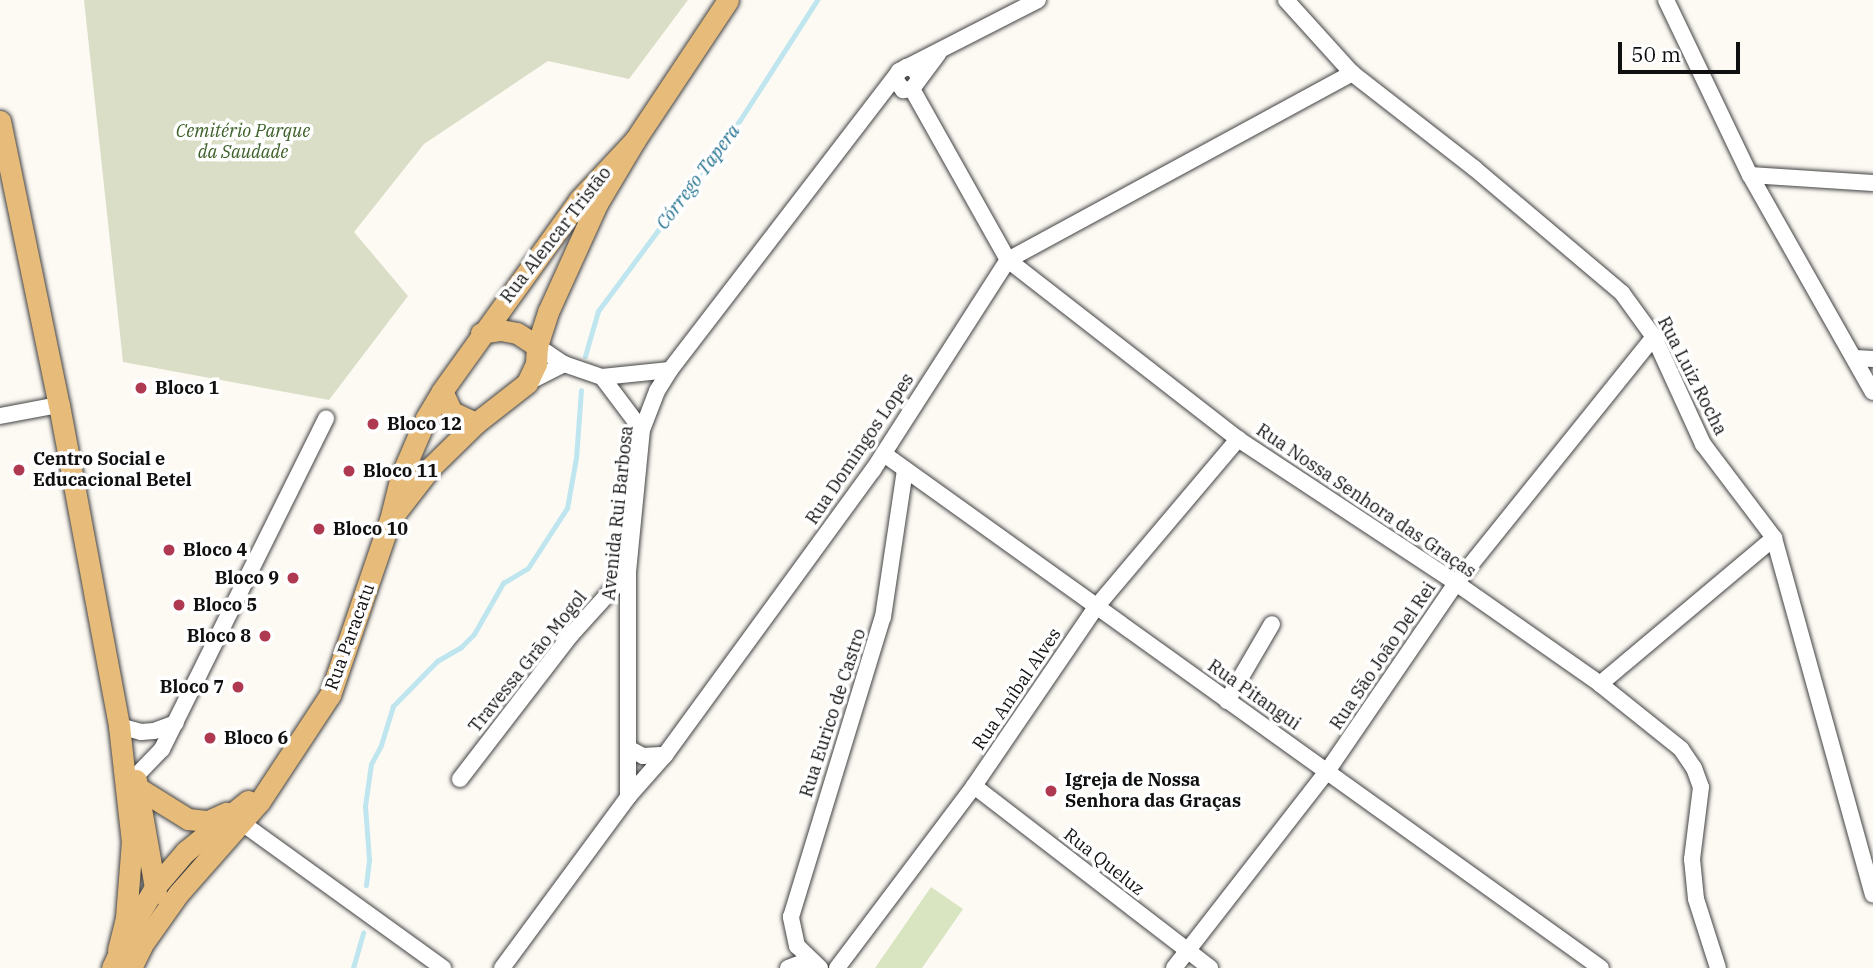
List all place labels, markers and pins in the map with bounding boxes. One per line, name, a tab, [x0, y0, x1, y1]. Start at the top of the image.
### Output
place label: Bloco 1	[155, 377, 219, 399]
marker: Bloco 1	[133, 380, 149, 396]
place label: Bloco 12	[387, 413, 462, 435]
marker: Bloco 12	[365, 416, 381, 432]
place label: Centro Social e Educacional Betel	[33, 449, 192, 491]
place label: Bloco 11	[363, 460, 438, 482]
marker: Centro Social e Educacional Betel	[11, 462, 27, 478]
marker: Bloco 11	[341, 463, 357, 479]
place label: Bloco 10	[333, 518, 408, 540]
marker: Bloco 10	[311, 521, 327, 537]
place label: Bloco 4	[183, 539, 247, 561]
marker: Bloco 4	[161, 542, 177, 558]
place label: Bloco 9	[215, 567, 279, 589]
marker: Bloco 9	[285, 570, 301, 586]
place label: Bloco 5	[193, 594, 257, 616]
marker: Bloco 5	[171, 597, 187, 613]
place label: Bloco 8	[187, 625, 251, 647]
marker: Bloco 8	[257, 628, 273, 644]
place label: Bloco 7	[160, 676, 224, 698]
marker: Bloco 7	[230, 679, 246, 695]
place label: Bloco 6	[224, 727, 288, 749]
marker: Bloco 6	[202, 730, 218, 746]
place label: Igreja de Nossa Senhora das Graças	[1065, 770, 1241, 812]
marker: Igreja de Nossa Senhora das Graças	[1043, 783, 1059, 799]

